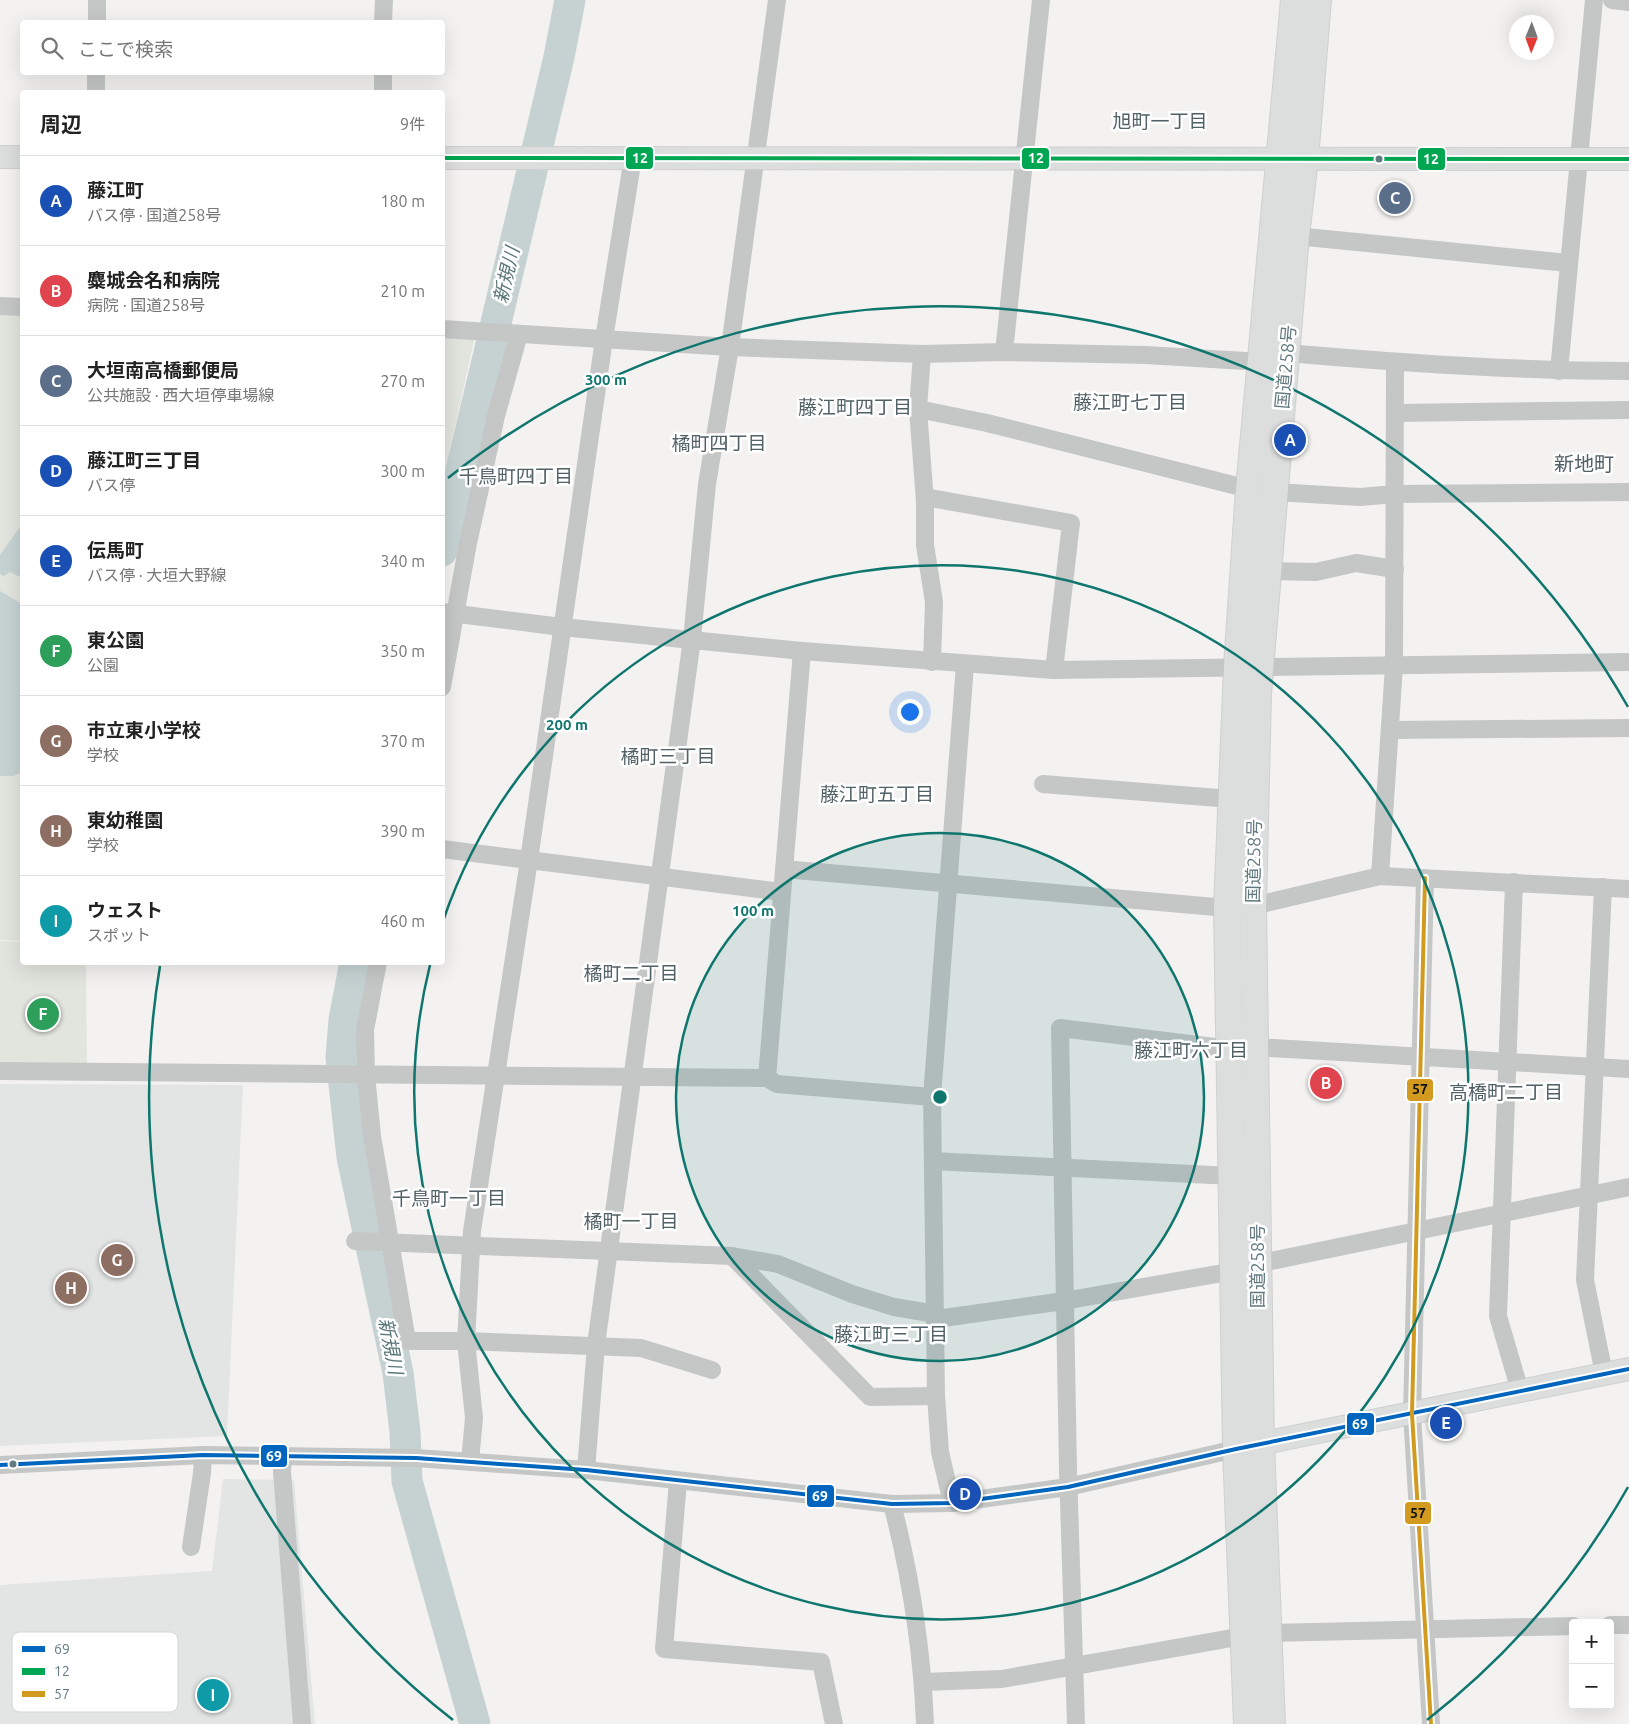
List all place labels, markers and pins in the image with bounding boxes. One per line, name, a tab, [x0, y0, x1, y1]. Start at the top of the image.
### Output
unlabelled marker	[1374, 154, 1384, 164]
pin: C	[1379, 179, 1411, 217]
pin: A	[1274, 421, 1306, 459]
pin: F	[27, 995, 59, 1033]
pin: B	[1310, 1064, 1342, 1102]
centre of rings	[931, 1088, 949, 1106]
pin: G	[101, 1241, 133, 1279]
pin: H	[55, 1269, 87, 1307]
pin: E	[1430, 1404, 1462, 1442]
unlabelled marker	[8, 1459, 18, 1469]
pin: D	[949, 1475, 981, 1513]
pin: I	[197, 1676, 229, 1714]

